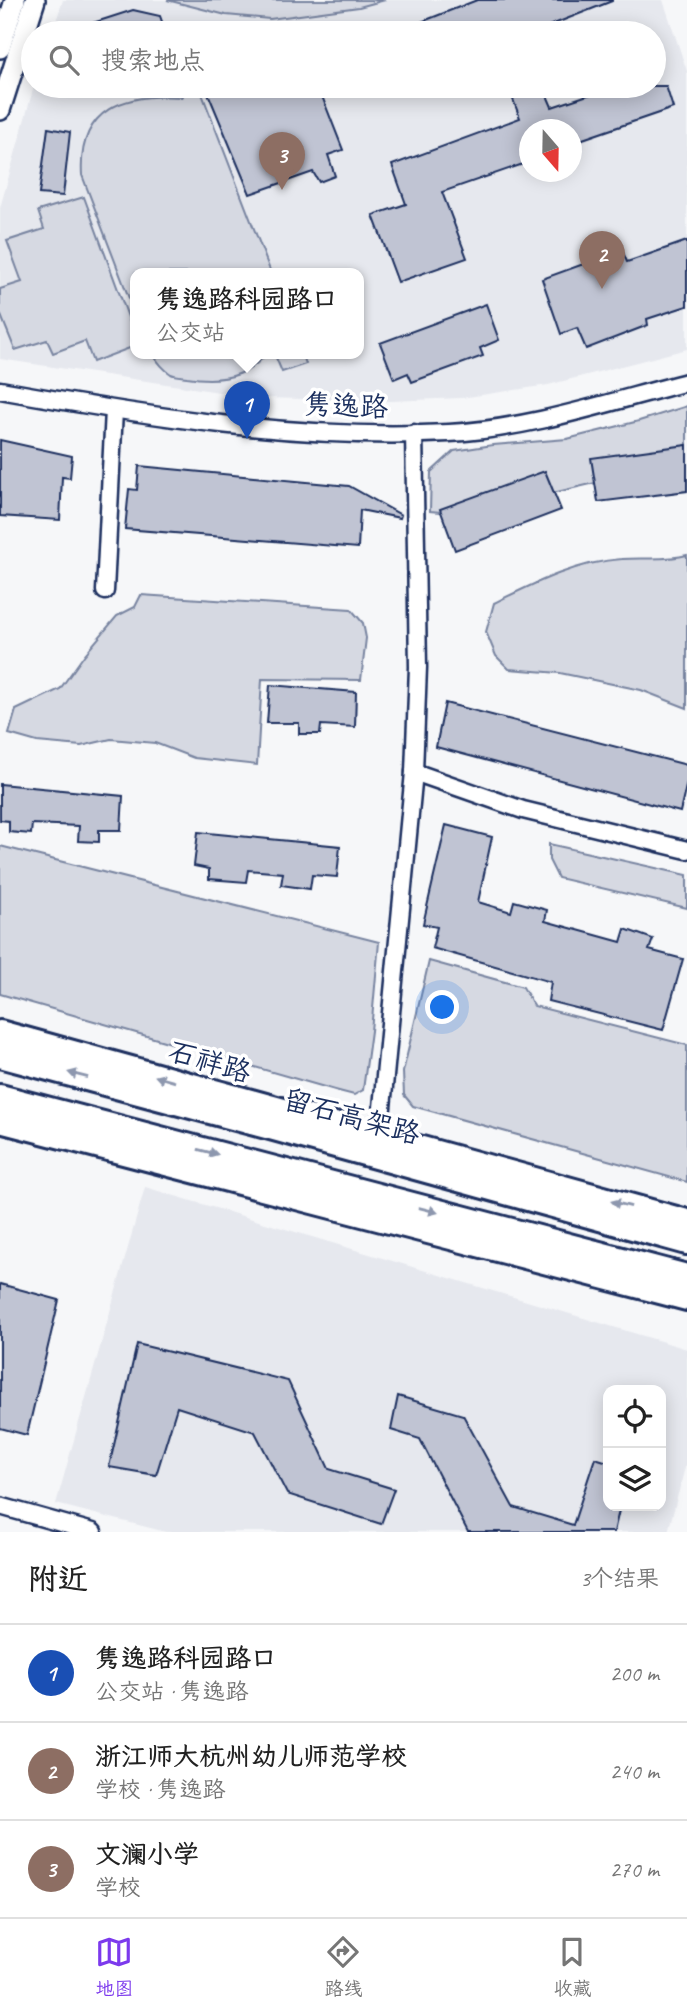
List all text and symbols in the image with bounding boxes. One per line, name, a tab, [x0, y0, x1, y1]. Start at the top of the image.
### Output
search box	[21, 21, 666, 98]
icon: search	[45, 41, 83, 79]
text: 搜索地点	[101, 44, 205, 77]
north arrow	[519, 119, 582, 182]
pin: 3	[259, 132, 305, 190]
pin: 2	[579, 231, 625, 289]
popup	[130, 268, 364, 359]
text: 隽逸路科园路口	[156, 283, 338, 316]
text: 公交站	[156, 318, 225, 347]
pin: 1	[224, 381, 270, 439]
street label: 隽逸路	[303, 387, 389, 424]
your location	[425, 990, 459, 1024]
street label: 石祥路	[165, 1033, 255, 1090]
one-way arrow	[66, 1069, 88, 1080]
one-way arrow	[155, 1074, 176, 1084]
street label: 留石高架路	[280, 1081, 424, 1152]
one-way arrow	[197, 1147, 219, 1158]
one-way arrow	[610, 1199, 631, 1209]
one-way arrow	[418, 1205, 440, 1216]
map controls	[603, 1385, 666, 1511]
button: locate	[603, 1385, 666, 1448]
button: layers	[603, 1448, 666, 1511]
text: 附近	[28, 1560, 88, 1598]
text: 3个结果	[580, 1564, 659, 1593]
text: 隽逸路科园路口	[95, 1642, 277, 1675]
text: 1	[46, 1659, 56, 1688]
text: 200 m	[610, 1659, 659, 1688]
text: 公交站 · 隽逸路	[95, 1677, 248, 1706]
text: 浙江师大杭州幼儿师范学校	[95, 1740, 407, 1773]
text: 2	[46, 1757, 56, 1786]
text: 240 m	[610, 1757, 659, 1786]
text: 学校 · 隽逸路	[95, 1775, 225, 1804]
text: 文澜小学	[95, 1838, 199, 1871]
text: 3	[46, 1855, 56, 1884]
text: 270 m	[610, 1855, 659, 1884]
text: 学校	[95, 1873, 141, 1902]
tab: 地图	[95, 1933, 134, 2001]
tab: 路线	[324, 1933, 363, 2001]
tab: 收藏	[553, 1933, 592, 2001]

